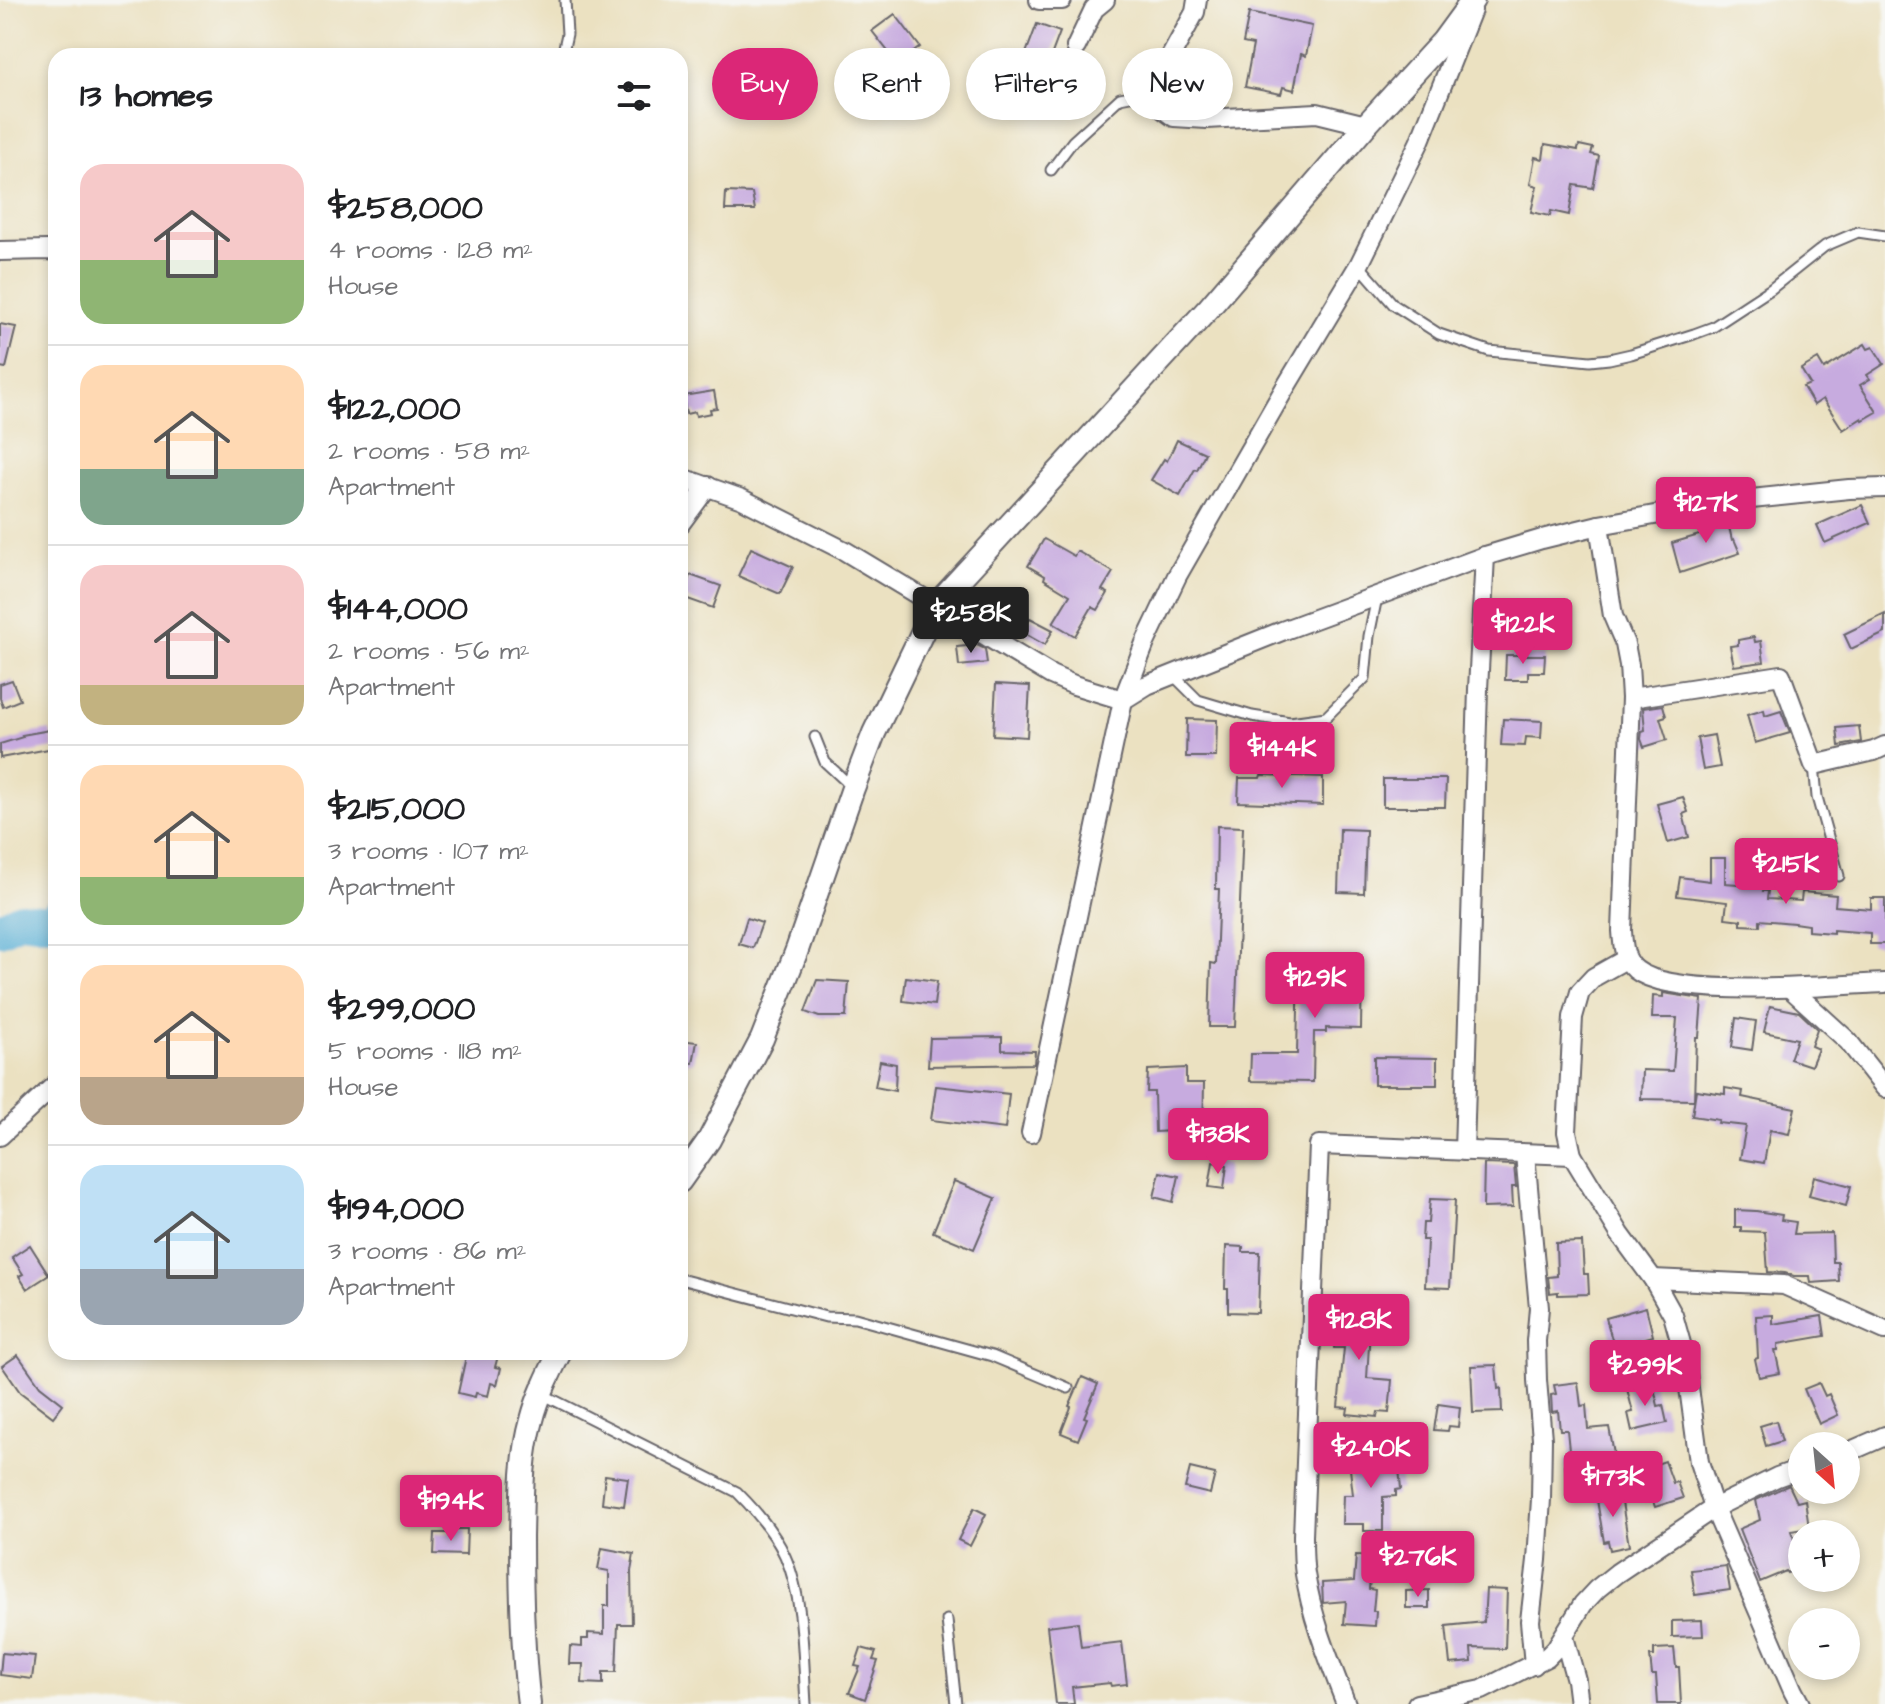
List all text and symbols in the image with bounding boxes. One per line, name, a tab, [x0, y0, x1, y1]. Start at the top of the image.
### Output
chip: Buy	[712, 48, 818, 120]
chip: Rent	[834, 48, 950, 120]
chip: Filters	[966, 48, 1106, 120]
chip: New	[1122, 48, 1233, 120]
text: 13 homes	[80, 72, 213, 120]
icon: filters	[612, 74, 656, 118]
text: $258,000	[328, 184, 483, 232]
icon: home	[144, 196, 240, 292]
text: 4 rooms · 128 m²	[328, 232, 533, 268]
text: House	[328, 268, 399, 304]
text: $122,000	[328, 385, 461, 433]
icon: home	[144, 397, 240, 493]
text: 2 rooms · 58 m²	[328, 433, 530, 469]
text: Apartment	[328, 469, 455, 505]
pin: $127K	[1650, 477, 1762, 545]
text: $127K	[1674, 485, 1738, 521]
text: $144,000	[328, 585, 468, 633]
pin: $258K	[915, 587, 1027, 655]
text: $258K	[931, 595, 1011, 631]
icon: home	[144, 597, 240, 693]
pin: $122K	[1467, 598, 1579, 666]
text: $122K	[1491, 606, 1555, 642]
text: 2 rooms · 56 m²	[328, 633, 530, 669]
text: Apartment	[328, 669, 455, 705]
pin: $144K	[1226, 722, 1338, 790]
text: $144K	[1248, 730, 1316, 766]
text: $215,000	[328, 785, 465, 833]
icon: home	[144, 797, 240, 893]
text: 3 rooms · 107 m²	[328, 833, 529, 869]
pin: $215K	[1730, 838, 1842, 906]
text: $215K	[1753, 846, 1819, 882]
text: Apartment	[328, 869, 455, 905]
pin: $129K	[1259, 952, 1371, 1020]
text: $129K	[1283, 960, 1347, 996]
text: $299,000	[328, 985, 476, 1033]
icon: home	[144, 997, 240, 1093]
text: 5 rooms · 118 m²	[328, 1033, 522, 1069]
text: House	[328, 1069, 399, 1105]
pin: $138K	[1162, 1108, 1274, 1176]
text: $138K	[1186, 1116, 1250, 1152]
text: $194,000	[328, 1185, 464, 1233]
icon: home	[144, 1197, 240, 1293]
text: 3 rooms · 86 m²	[328, 1233, 527, 1269]
text: Apartment	[328, 1269, 455, 1305]
pin: $128K	[1303, 1294, 1415, 1362]
text: $128K	[1326, 1302, 1392, 1338]
pin: $299K	[1589, 1340, 1701, 1408]
text: $299K	[1608, 1348, 1682, 1384]
pin: $240K	[1315, 1422, 1427, 1490]
text: $240K	[1331, 1430, 1411, 1466]
north arrow	[1788, 1432, 1860, 1504]
map controls	[1788, 1432, 1860, 1680]
pin: $173K	[1557, 1451, 1669, 1519]
text: $173K	[1582, 1459, 1644, 1495]
pin: $194K	[395, 1475, 507, 1543]
text: $194K	[418, 1483, 484, 1519]
button: +	[1788, 1520, 1860, 1592]
pin: $276K	[1362, 1531, 1474, 1599]
text: $276K	[1379, 1539, 1457, 1575]
button: −	[1788, 1608, 1860, 1680]

